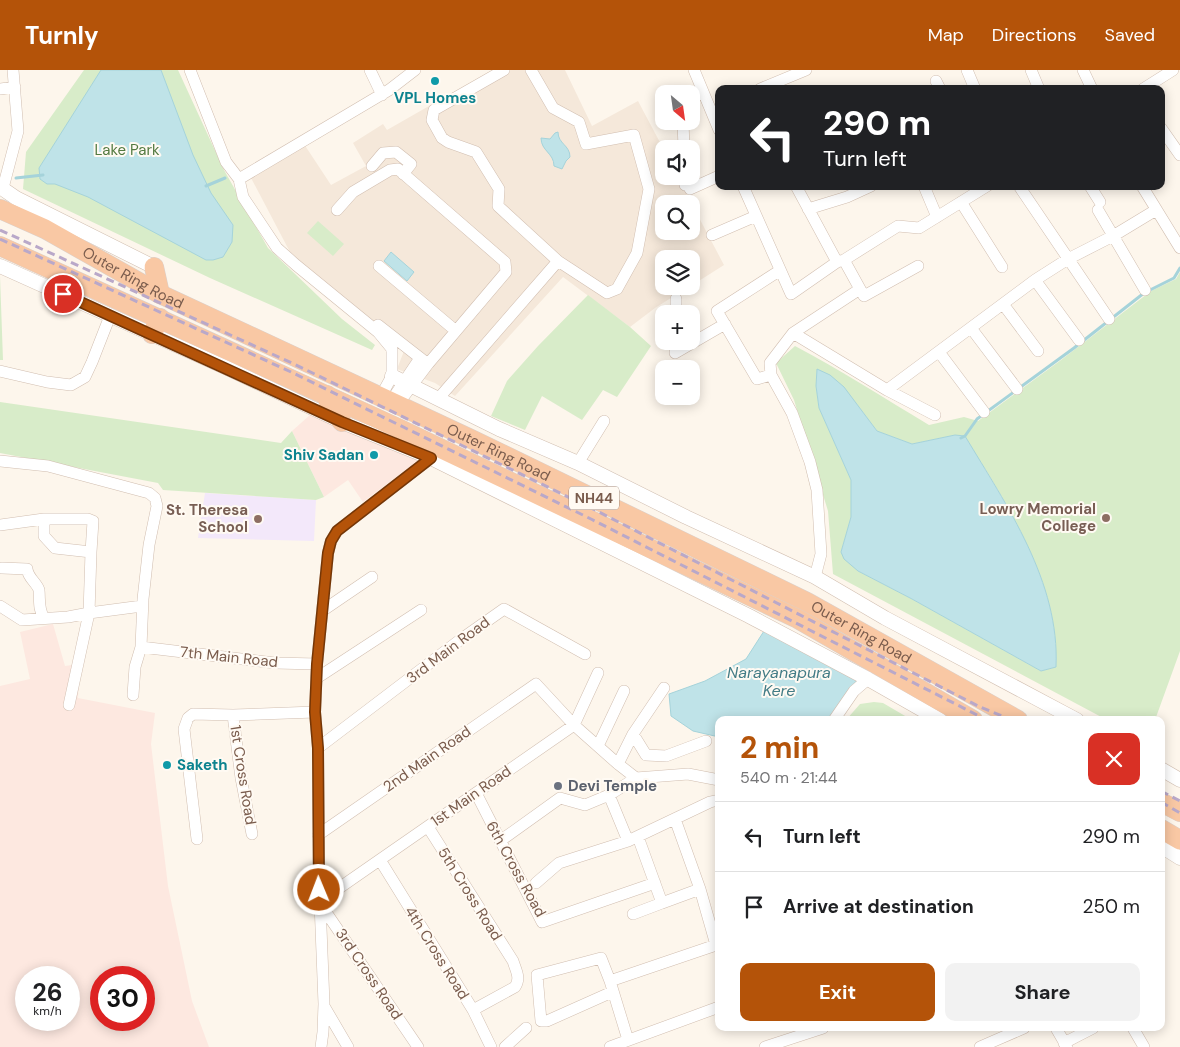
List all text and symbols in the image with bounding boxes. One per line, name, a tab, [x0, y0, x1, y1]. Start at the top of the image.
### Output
text: Turnly	[25, 20, 98, 51]
text: Map	[928, 23, 964, 47]
text: Directions	[992, 23, 1077, 47]
text: Saved	[1105, 23, 1155, 47]
marker: VPL Homes	[429, 75, 441, 87]
north arrow	[655, 85, 700, 130]
map controls	[655, 85, 700, 405]
place label: VPL Homes	[394, 88, 476, 108]
text: 290 m	[823, 100, 931, 146]
icon: left	[740, 105, 805, 170]
park label: Lake Park	[94, 140, 160, 160]
button: sound	[655, 140, 700, 185]
text: Turn left	[823, 144, 907, 173]
button: search	[655, 195, 700, 240]
street label: Outer Ring Road	[79, 242, 187, 314]
button: layers	[655, 250, 700, 295]
pin	[42, 273, 84, 315]
icon: arrive	[49, 280, 77, 308]
button: +	[655, 305, 700, 350]
button: −	[655, 360, 700, 405]
street label: Outer Ring Road	[443, 419, 553, 486]
place label: Shiv Sadan	[284, 445, 364, 465]
marker: Shiv Sadan	[368, 449, 380, 461]
road number: NH44	[569, 486, 619, 509]
place label: Lowry Memorial College	[979, 499, 1096, 536]
place label: St. Theresa School	[166, 500, 248, 537]
marker: Lowry Memorial College	[1100, 512, 1112, 524]
marker: St. Theresa School	[252, 513, 264, 525]
street label: Outer Ring Road	[807, 596, 915, 668]
street label: 3rd Main Road	[402, 612, 494, 688]
street label: 7th Main Road	[179, 642, 279, 672]
water label: Narayanapura Kere	[727, 662, 831, 701]
street label: 2nd Main Road	[379, 721, 475, 797]
street label: 1st Cross Road	[225, 724, 261, 826]
text: 2 min	[740, 728, 819, 767]
button: close	[1088, 733, 1140, 785]
place label: Saketh	[177, 755, 228, 775]
marker: Saketh	[161, 759, 173, 771]
street label: 1st Main Road	[427, 761, 515, 831]
text: 540 m · 21:44	[740, 767, 837, 788]
place label: Devi Temple	[568, 776, 657, 796]
marker: Devi Temple	[552, 780, 564, 792]
street label: 6th Cross Road	[481, 817, 551, 921]
icon: left	[740, 823, 768, 851]
text: Turn left	[783, 824, 861, 849]
text: 290 m	[1082, 824, 1140, 849]
street label: 5th Cross Road	[433, 844, 507, 944]
position arrow	[292, 863, 344, 915]
icon: arrive	[740, 893, 768, 921]
text: Arrive at destination	[783, 894, 974, 919]
text: 250 m	[1082, 894, 1140, 919]
street label: 4th Cross Road	[400, 903, 474, 1003]
street label: 3rd Cross Road	[331, 924, 407, 1024]
button: Exit	[740, 963, 935, 1021]
button: Share	[945, 963, 1140, 1021]
speed limit sign: 30	[90, 966, 155, 1031]
text: 26	[32, 976, 63, 1009]
text: km/h	[33, 1003, 62, 1019]

